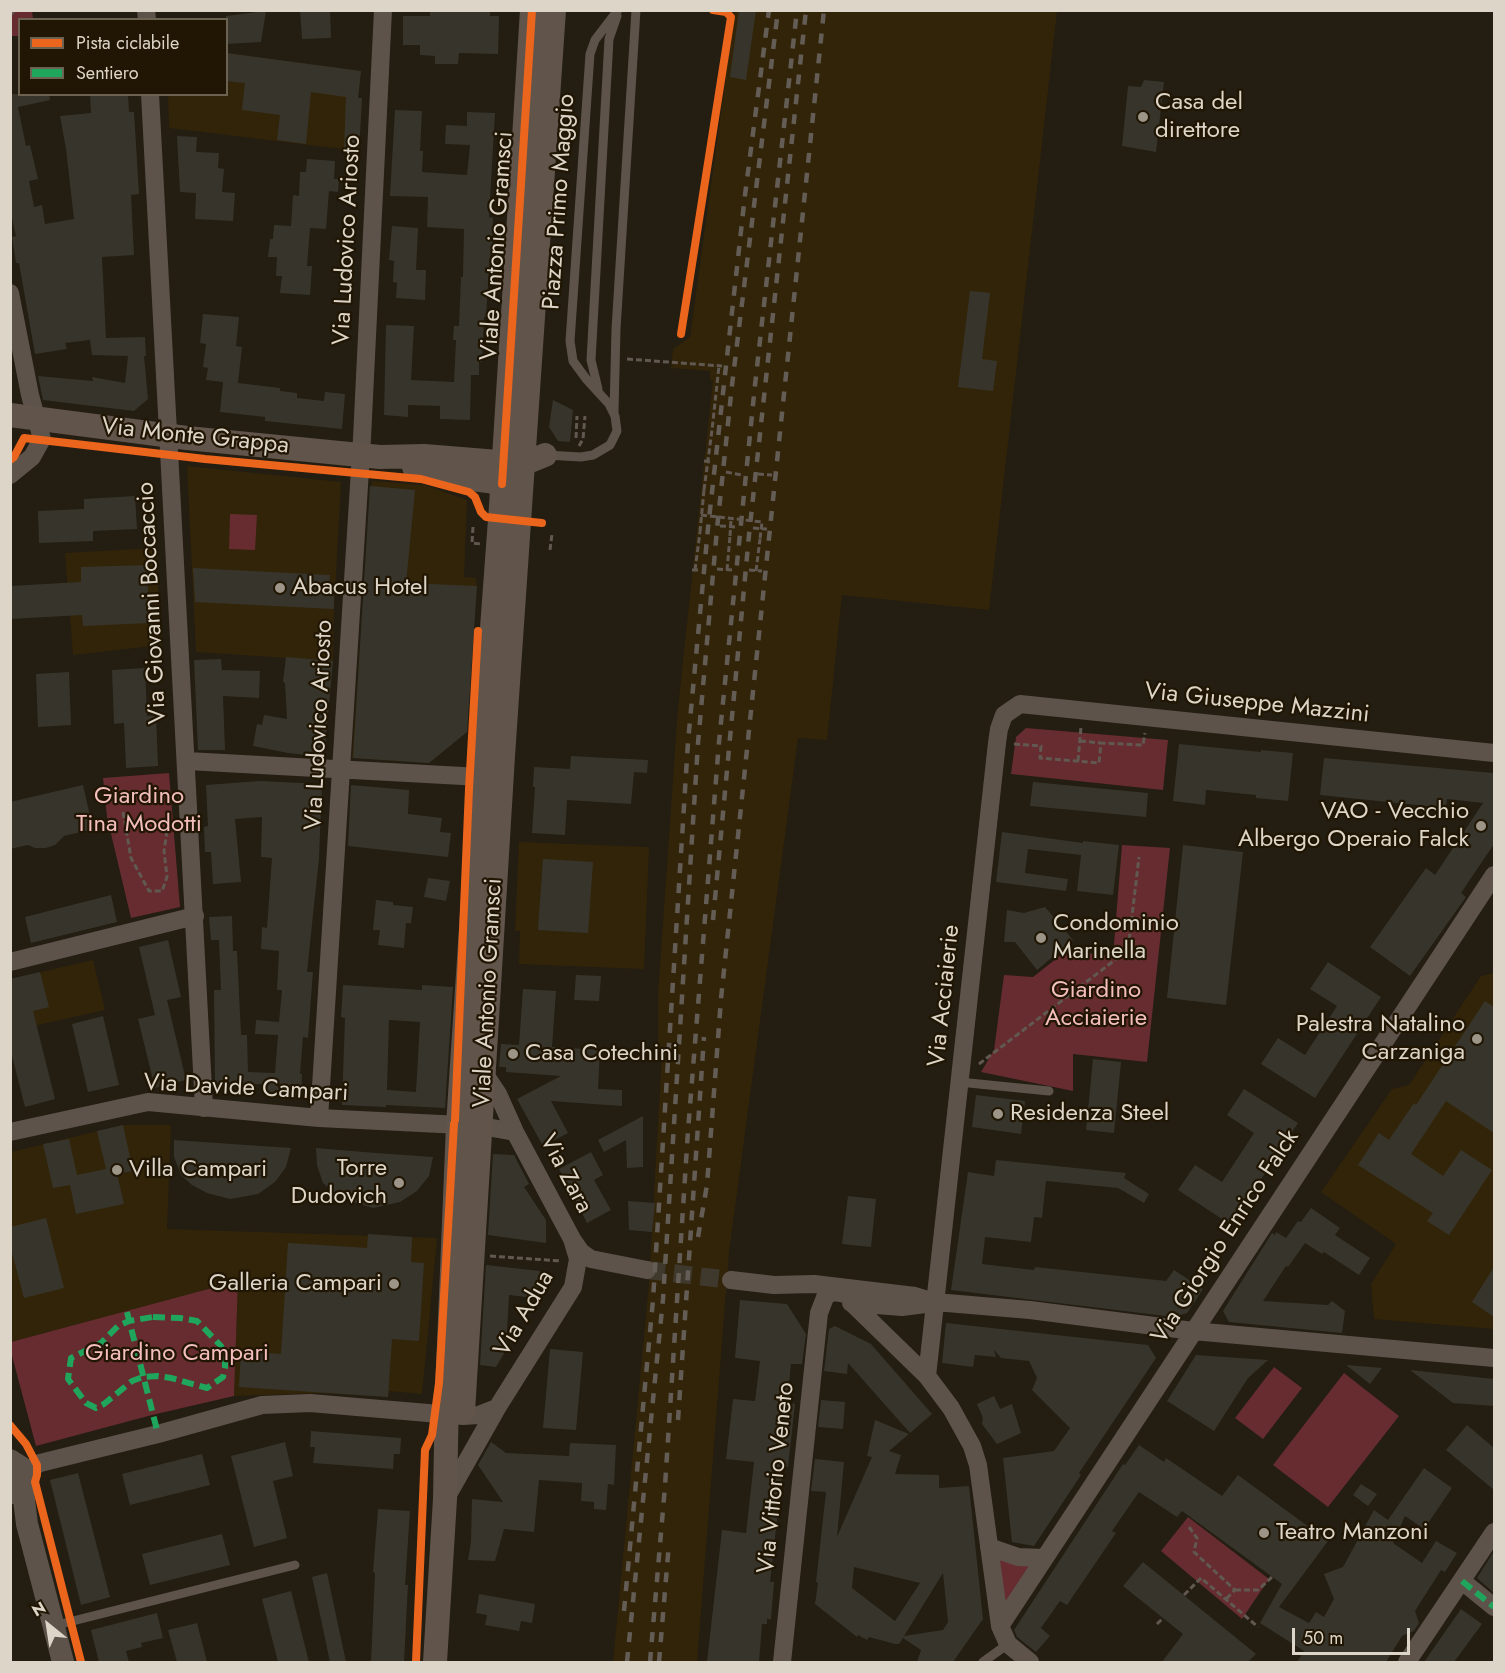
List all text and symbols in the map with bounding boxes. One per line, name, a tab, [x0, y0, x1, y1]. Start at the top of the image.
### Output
legend	[18, 18, 228, 96]
text: Pista ciclabile	[76, 30, 179, 56]
text: Sentiero	[76, 60, 139, 86]
place label: Casa del direttore	[1155, 89, 1243, 145]
street label: Piazza Primo Maggio	[538, 93, 582, 311]
marker: Casa del direttore	[1136, 110, 1150, 124]
street label: Viale Antonio Gramsci	[476, 130, 520, 362]
street label: Via Ludovico Ariosto	[328, 134, 368, 346]
street label: Via Monte Grappa	[100, 413, 290, 461]
street label: Via Giovanni Boccaccio	[132, 481, 174, 725]
place label: Abacus Hotel	[292, 574, 428, 602]
marker: Abacus Hotel	[273, 581, 287, 595]
street label: Via Ludovico Ariosto	[300, 619, 340, 831]
street label: Via Giuseppe Mazzini	[1143, 678, 1371, 730]
park label: Giardino Tina Modotti	[76, 783, 202, 839]
place label: VAO - Vecchio Albergo Operaio Falck	[1238, 798, 1469, 854]
marker: VAO - Vecchio Albergo Operaio Falck	[1474, 819, 1488, 833]
street label: Viale Antonio Gramsci	[469, 878, 509, 1108]
place label: Condominio Marinella	[1053, 910, 1179, 966]
street label: Via Acciaierie	[923, 923, 967, 1069]
marker: Condominio Marinella	[1034, 931, 1048, 945]
park label: Giardino Acciaierie	[1045, 977, 1147, 1033]
place label: Palestra Natalino Carzaniga	[1296, 1011, 1465, 1067]
marker: Palestra Natalino Carzaniga	[1470, 1032, 1484, 1046]
place label: Casa Cotechini	[525, 1040, 678, 1068]
marker: Casa Cotechini	[506, 1047, 520, 1061]
street label: Via Davide Campari	[143, 1069, 349, 1109]
place label: Residenza Steel	[1010, 1100, 1169, 1128]
marker: Residenza Steel	[991, 1107, 1005, 1121]
street label: Via Giorgio Enrico Falck	[1146, 1125, 1306, 1349]
street label: Via Zara	[532, 1130, 598, 1218]
place label: Torre Dudovich	[291, 1155, 387, 1211]
place label: Villa Campari	[129, 1156, 267, 1184]
marker: Villa Campari	[110, 1163, 124, 1177]
marker: Torre Dudovich	[392, 1176, 406, 1190]
street label: Via Adua	[489, 1266, 561, 1362]
place label: Galleria Campari	[209, 1270, 382, 1298]
marker: Galleria Campari	[387, 1277, 401, 1291]
park label: Giardino Campari	[85, 1340, 269, 1368]
street label: Via Vittorio Veneto	[753, 1381, 801, 1575]
place label: Teatro Manzoni	[1276, 1519, 1429, 1547]
marker: Teatro Manzoni	[1257, 1526, 1271, 1540]
north arrow	[18, 1595, 78, 1655]
text: N	[27, 1596, 50, 1622]
scale bar	[1295, 1616, 1414, 1654]
text: 50 m	[1303, 1625, 1343, 1651]

